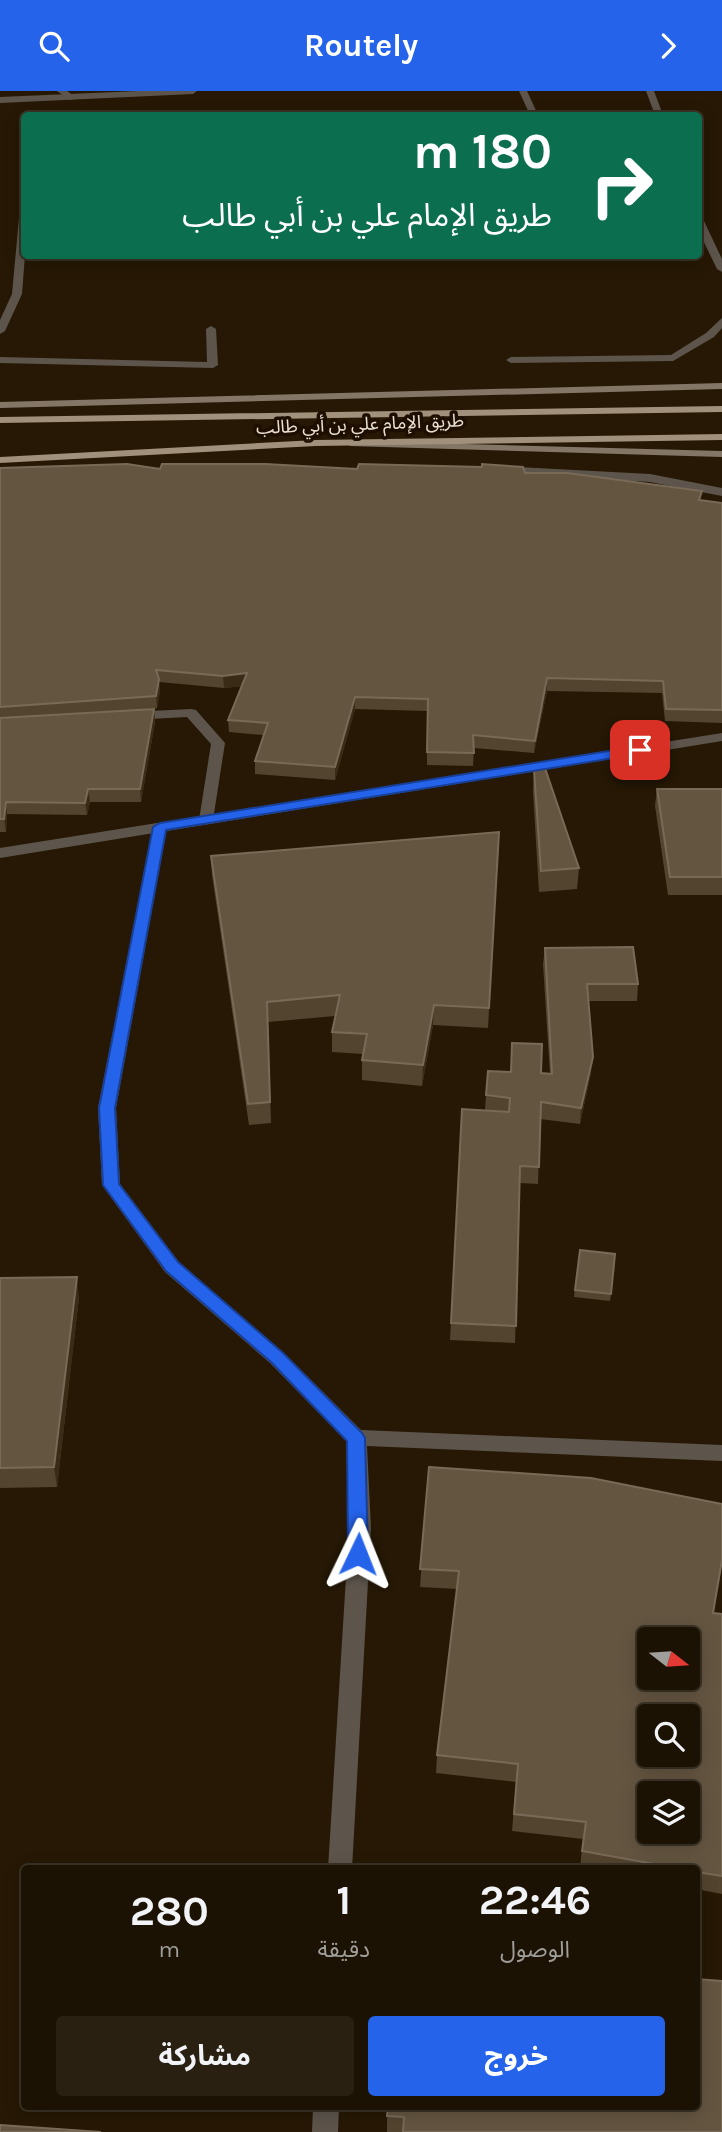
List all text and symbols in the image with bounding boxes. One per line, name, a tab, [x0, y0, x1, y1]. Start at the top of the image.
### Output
icon: search	[35, 27, 73, 65]
text: Routely	[304, 27, 418, 64]
icon: forward	[649, 27, 687, 65]
text: 180 m	[413, 123, 552, 180]
icon: right	[576, 140, 667, 231]
text: طريق الإمام علي بن أبي طالب	[182, 197, 552, 234]
street label: طريق الإمام علي بن أبي طالب	[256, 409, 464, 442]
pin	[610, 720, 670, 780]
icon: arrive	[621, 731, 659, 769]
position arrow	[321, 1517, 395, 1591]
north arrow	[637, 1627, 700, 1691]
map controls	[637, 1627, 700, 1844]
button: search	[637, 1704, 700, 1767]
button: layers	[637, 1781, 700, 1844]
text: 1	[336, 1875, 351, 1925]
text: 22:46	[479, 1875, 591, 1925]
text: 280	[130, 1886, 209, 1936]
text: m	[159, 1936, 180, 1963]
text: دقيقة	[318, 1936, 370, 1963]
text: الوصول	[500, 1936, 570, 1963]
button: مشاركة	[56, 2016, 354, 2096]
button: خروج	[368, 2016, 665, 2096]

